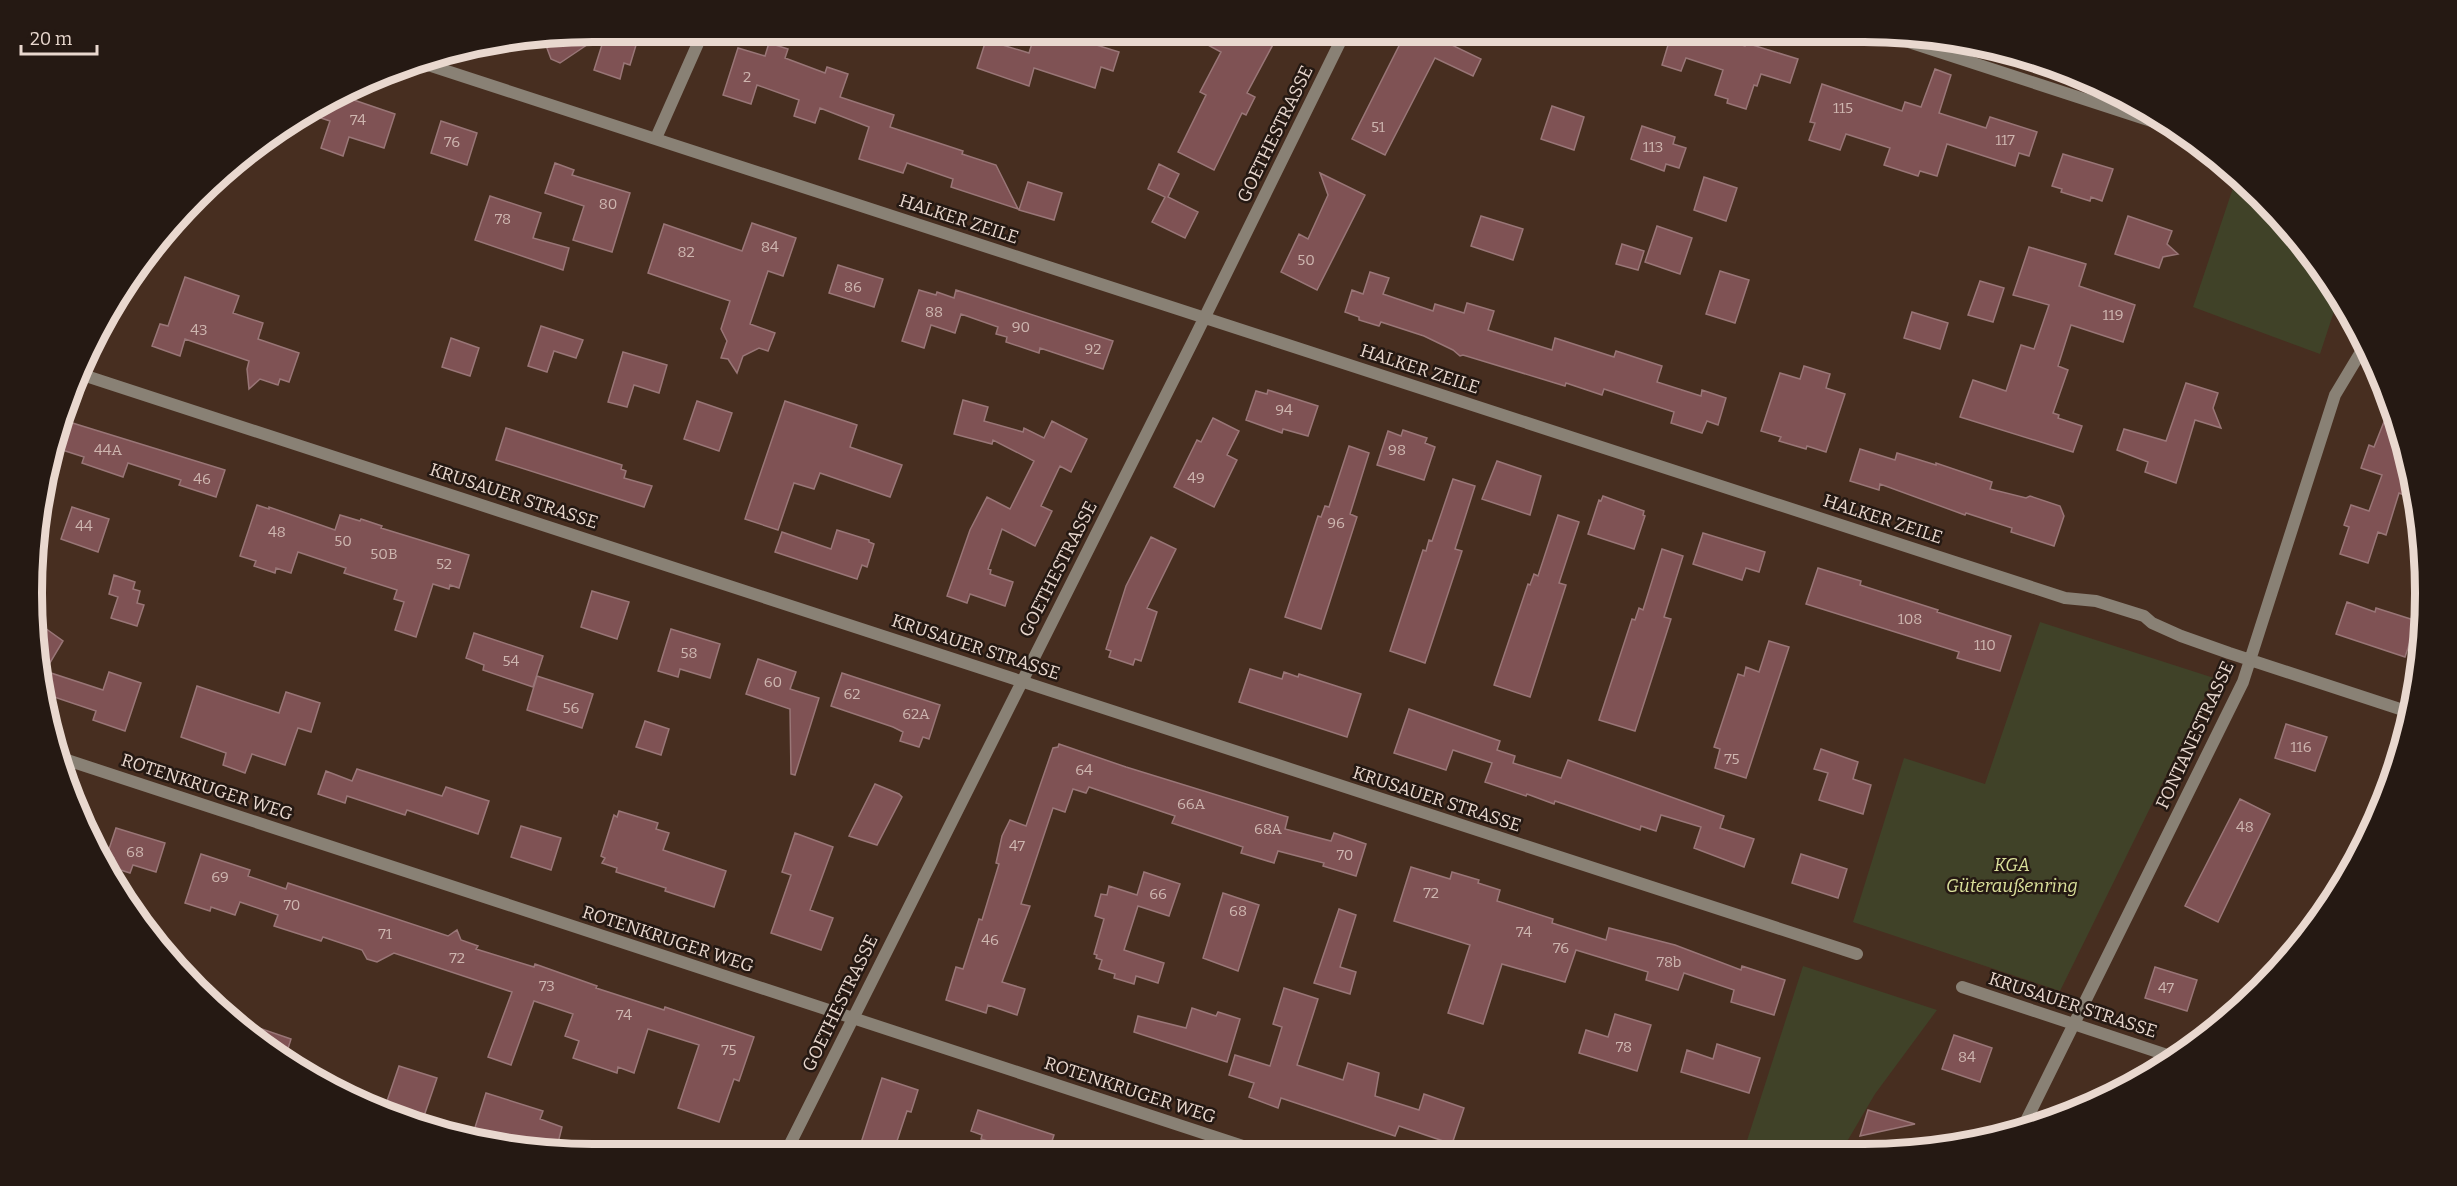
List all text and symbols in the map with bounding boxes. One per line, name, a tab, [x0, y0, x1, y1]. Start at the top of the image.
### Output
scale bar	[21, 18, 98, 56]
text: 20 m	[30, 28, 72, 50]
street label: GOETHESTRASSE	[1232, 62, 1318, 206]
house number: 2	[743, 68, 751, 86]
house number: 115	[1833, 99, 1853, 117]
house number: 74	[350, 111, 366, 129]
house number: 51	[1371, 118, 1385, 136]
house number: 117	[1995, 131, 2015, 149]
house number: 76	[444, 133, 460, 151]
house number: 113	[1643, 138, 1663, 156]
street label: HALKER ZEILE	[897, 189, 1021, 249]
house number: 80	[599, 195, 617, 213]
house number: 78	[495, 210, 511, 228]
house number: 84	[761, 238, 779, 256]
house number: 82	[677, 243, 695, 261]
house number: 50	[1297, 251, 1315, 269]
house number: 86	[844, 278, 862, 296]
house number: 88	[925, 303, 943, 321]
house number: 119	[2103, 306, 2123, 324]
house number: 90	[1012, 318, 1030, 336]
house number: 43	[190, 321, 208, 339]
street label: HALKER ZEILE	[1358, 339, 1482, 399]
house number: 92	[1085, 340, 1101, 358]
house number: 94	[1275, 401, 1293, 419]
house number: 44A	[94, 441, 122, 459]
house number: 98	[1388, 441, 1406, 459]
street label: KRUSAUER STRASSE	[427, 458, 601, 534]
house number: 49	[1187, 469, 1205, 487]
house number: 46	[193, 470, 211, 488]
street label: HALKER ZEILE	[1821, 489, 1945, 549]
street label: GOETHESTRASSE	[1014, 497, 1102, 641]
house number: 96	[1327, 514, 1345, 532]
house number: 44	[75, 517, 93, 535]
house number: 48	[268, 523, 286, 541]
house number: 50	[334, 532, 352, 550]
house number: 50B	[370, 545, 398, 563]
house number: 52	[436, 555, 452, 573]
street label: KRUSAUER STRASSE	[889, 609, 1063, 685]
house number: 108	[1898, 610, 1922, 628]
house number: 110	[1974, 636, 1996, 654]
house number: 58	[680, 644, 698, 662]
house number: 54	[503, 652, 520, 670]
street label: FONTANESTRASSE	[2151, 658, 2239, 812]
house number: 60	[764, 673, 782, 691]
house number: 62	[844, 685, 860, 703]
house number: 56	[563, 699, 580, 717]
house number: 62A	[902, 705, 930, 723]
house number: 116	[2291, 738, 2312, 756]
street label: ROTENKRUGER WEG	[118, 749, 296, 825]
house number: 75	[1724, 750, 1740, 768]
house number: 64	[1075, 761, 1093, 779]
street label: KRUSAUER STRASSE	[1350, 761, 1524, 837]
house number: 66A	[1177, 795, 1205, 813]
house number: 48	[2236, 818, 2254, 836]
house number: 68A	[1254, 820, 1282, 838]
house number: 47	[1009, 837, 1026, 855]
house number: 68	[126, 843, 144, 861]
house number: 70	[1337, 846, 1353, 864]
park label: KGA Güteraußenring	[1946, 854, 2078, 897]
house number: 69	[211, 868, 229, 886]
house number: 72	[1423, 884, 1439, 902]
house number: 66	[1149, 885, 1167, 903]
house number: 70	[284, 896, 300, 914]
street label: ROTENKRUGER WEG	[579, 901, 757, 977]
house number: 68	[1229, 902, 1247, 920]
house number: 74	[1516, 923, 1532, 941]
house number: 71	[378, 925, 392, 943]
street label: GOETHESTRASSE	[797, 931, 883, 1075]
house number: 46	[981, 931, 999, 949]
house number: 76	[1553, 939, 1569, 957]
house number: 72	[449, 949, 465, 967]
house number: 78b	[1657, 953, 1681, 971]
street label: KRUSAUER STRASSE	[1986, 967, 2160, 1043]
house number: 73	[539, 977, 555, 995]
house number: 47	[2158, 979, 2175, 997]
house number: 74	[616, 1006, 632, 1024]
house number: 78	[1616, 1038, 1632, 1056]
house number: 75	[721, 1041, 737, 1059]
house number: 84	[1958, 1048, 1976, 1066]
street label: ROTENKRUGER WEG	[1041, 1052, 1219, 1128]

